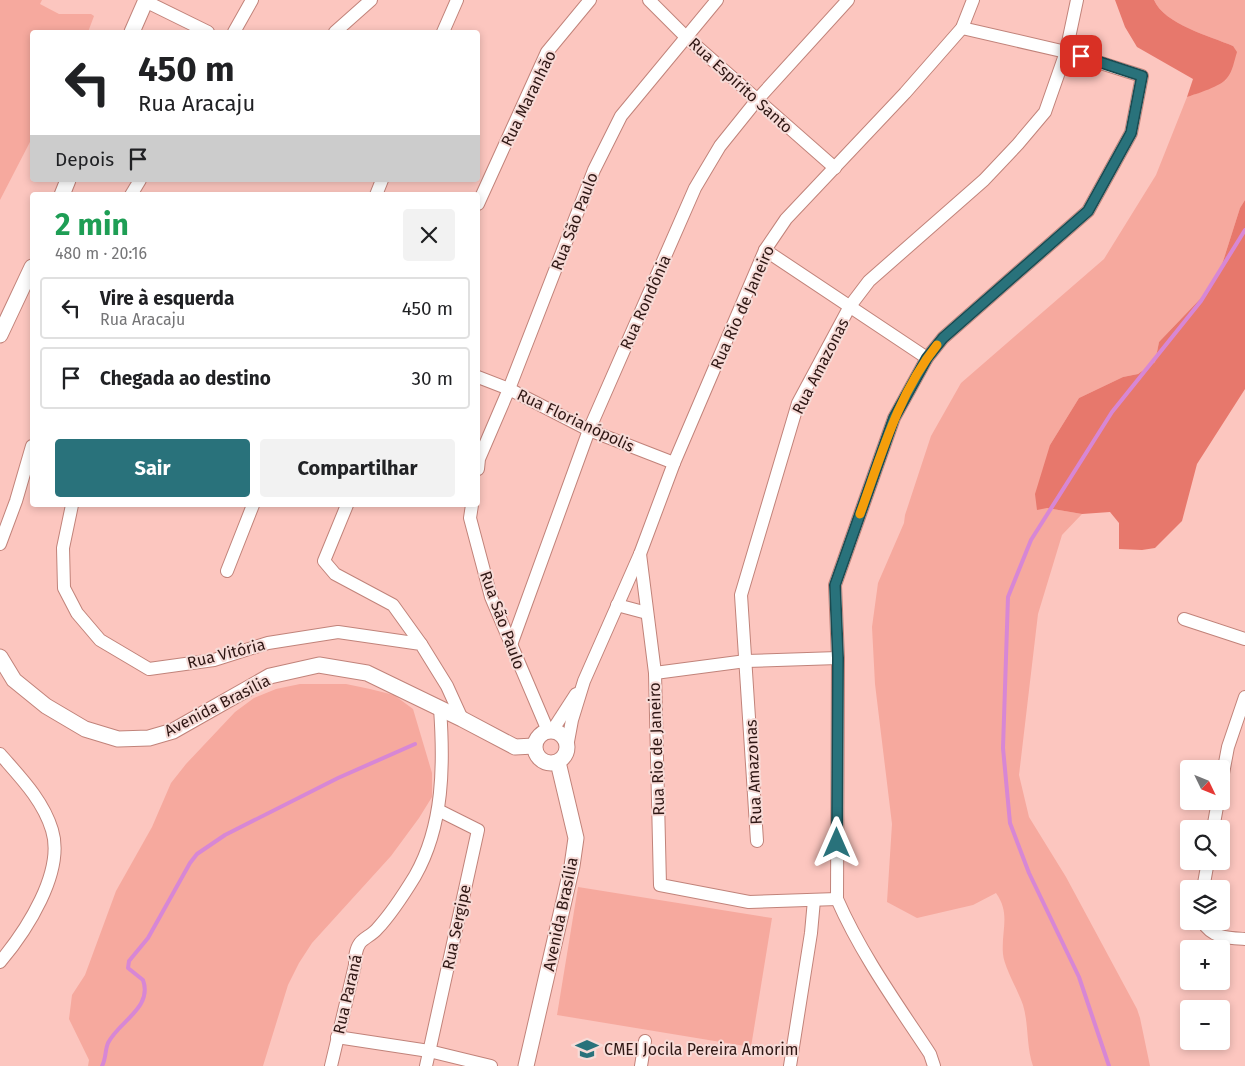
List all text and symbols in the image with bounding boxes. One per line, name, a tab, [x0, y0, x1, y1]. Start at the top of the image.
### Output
street label: Rua Espírito Santo	[685, 34, 797, 137]
pin	[1060, 35, 1102, 77]
icon: arrive	[1067, 42, 1095, 70]
street label: Rua Maranhão	[497, 47, 560, 149]
text: 450 m	[138, 48, 235, 90]
icon: left	[55, 50, 120, 115]
text: Rua Aracaju	[138, 90, 255, 117]
icon: arrive	[124, 145, 152, 173]
text: Depois	[55, 148, 114, 171]
street label: Rua São Paulo	[547, 170, 602, 273]
text: 2 min	[55, 207, 129, 243]
button: close	[403, 209, 455, 261]
street label: Rua Rio de Janeiro	[707, 242, 778, 372]
text: 480 m · 20:16	[55, 244, 147, 263]
street label: Rua Rondônia	[616, 252, 675, 352]
text: Vire à esquerda	[100, 287, 234, 310]
icon: left	[57, 294, 85, 322]
text: 450 m	[402, 297, 453, 320]
text: Rua Aracaju	[100, 310, 185, 329]
street label: Rua Amazonas	[788, 315, 853, 417]
icon: arrive	[57, 364, 85, 392]
text: Chegada ao destino	[100, 367, 271, 390]
text: 30 m	[412, 367, 453, 390]
street label: Rua Florianópolis	[514, 385, 637, 456]
button: Sair	[55, 439, 250, 497]
button: Compartilhar	[260, 439, 455, 497]
street label: Rua São Paulo	[476, 568, 529, 672]
street label: Rua Vitória	[185, 635, 267, 672]
street label: Avenida Brasília	[161, 671, 273, 740]
street label: Rua Rio de Janeiro	[645, 682, 668, 816]
street label: Rua Amazonas	[741, 719, 766, 825]
north arrow	[1180, 760, 1230, 810]
map controls	[1180, 760, 1230, 1050]
position arrow	[810, 816, 862, 868]
button: search	[1180, 820, 1230, 870]
street label: Avenida Brasília	[539, 855, 582, 973]
button: layers	[1180, 880, 1230, 930]
street label: Rua Sergipe	[438, 883, 475, 971]
button: +	[1180, 940, 1230, 990]
street label: Rua Paraná	[329, 952, 366, 1036]
button: −	[1180, 1000, 1230, 1050]
school or university icon: CMEI Jocila Pereira Amorim	[574, 1036, 600, 1062]
place label: CMEI Jocila Pereira Amorim	[604, 1040, 798, 1059]

